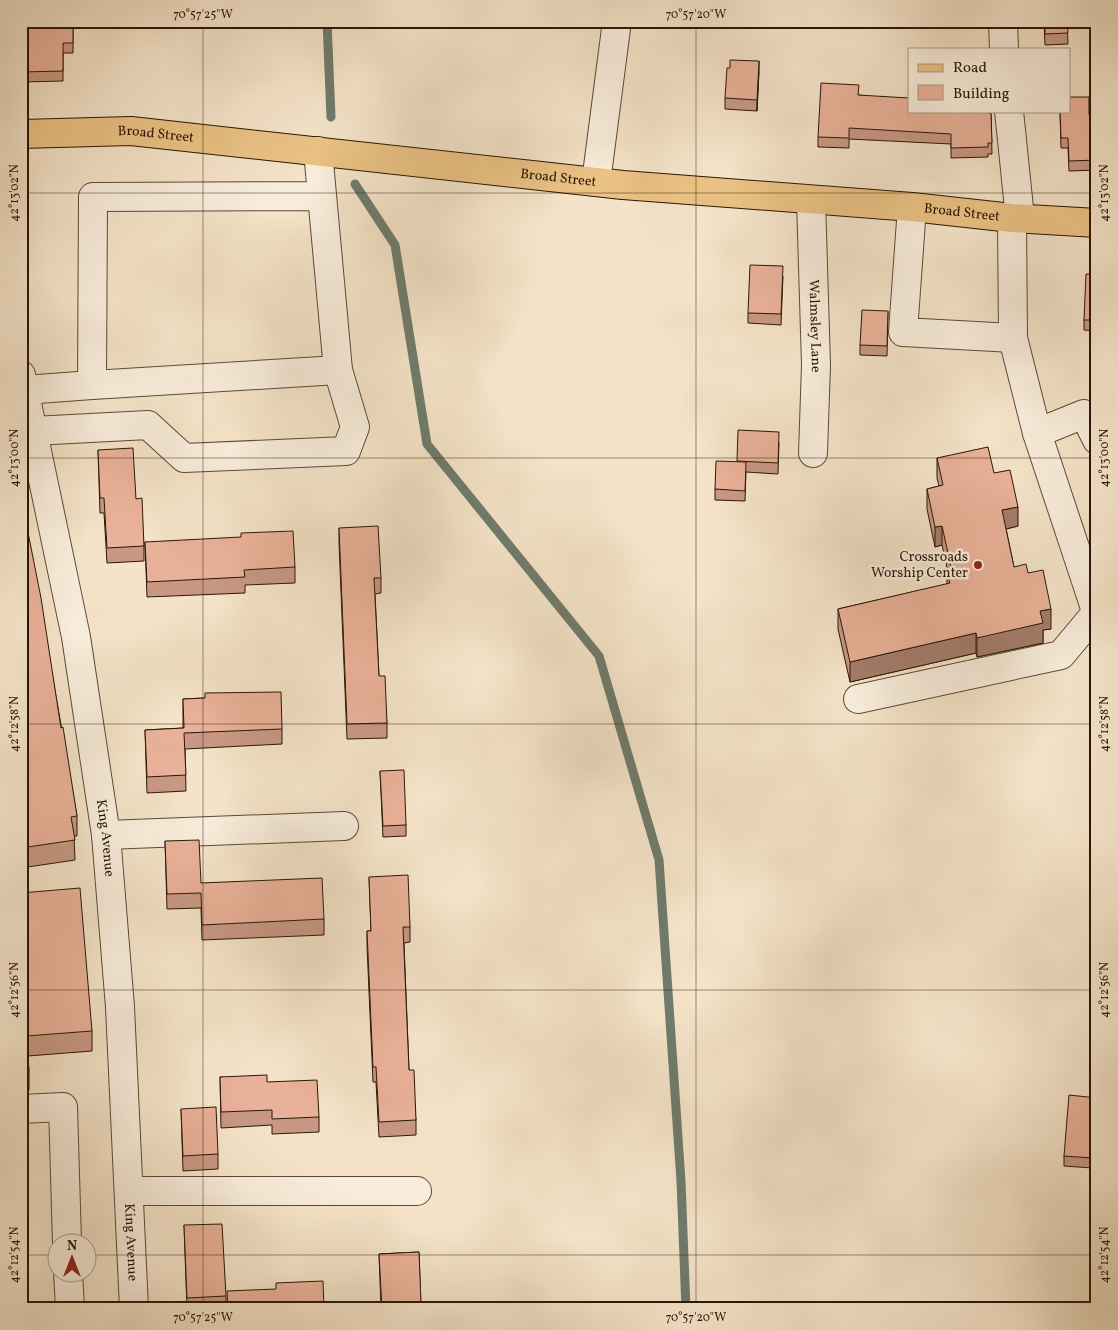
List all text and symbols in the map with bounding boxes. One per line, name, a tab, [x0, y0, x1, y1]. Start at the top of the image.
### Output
text: 70°57'25"W	[173, 7, 233, 23]
text: 70°57'20"W	[666, 7, 726, 23]
legend	[908, 48, 1070, 112]
text: Road	[953, 58, 987, 79]
text: Building	[953, 84, 1010, 105]
street label: Broad Street	[117, 121, 195, 147]
text: 42°13'02"N	[7, 164, 23, 222]
street label: Broad Street	[519, 164, 598, 192]
text: 42°13'02"N	[1097, 164, 1113, 222]
street label: Broad Street	[923, 199, 1001, 226]
street label: Walmsley Lane	[804, 279, 826, 373]
text: 42°13'00"N	[7, 429, 23, 487]
text: 42°13'00"N	[1097, 429, 1113, 487]
place label: Crossroads Worship Center	[871, 548, 968, 583]
marker: Crossroads Worship Center	[972, 559, 984, 571]
text: 42°12'58"N	[7, 696, 23, 752]
text: 42°12'58"N	[1097, 696, 1113, 752]
street label: King Avenue	[91, 798, 119, 878]
text: 42°12'56"N	[7, 962, 23, 1018]
text: 42°12'56"N	[1097, 962, 1113, 1018]
street label: King Avenue	[120, 1203, 142, 1282]
text: 42°12'54"N	[7, 1227, 23, 1283]
text: 42°12'54"N	[1097, 1227, 1113, 1283]
north arrow	[48, 1232, 98, 1282]
text: N	[67, 1237, 77, 1256]
text: 70°57'25"W	[173, 1310, 233, 1326]
text: 70°57'20"W	[666, 1310, 726, 1326]

